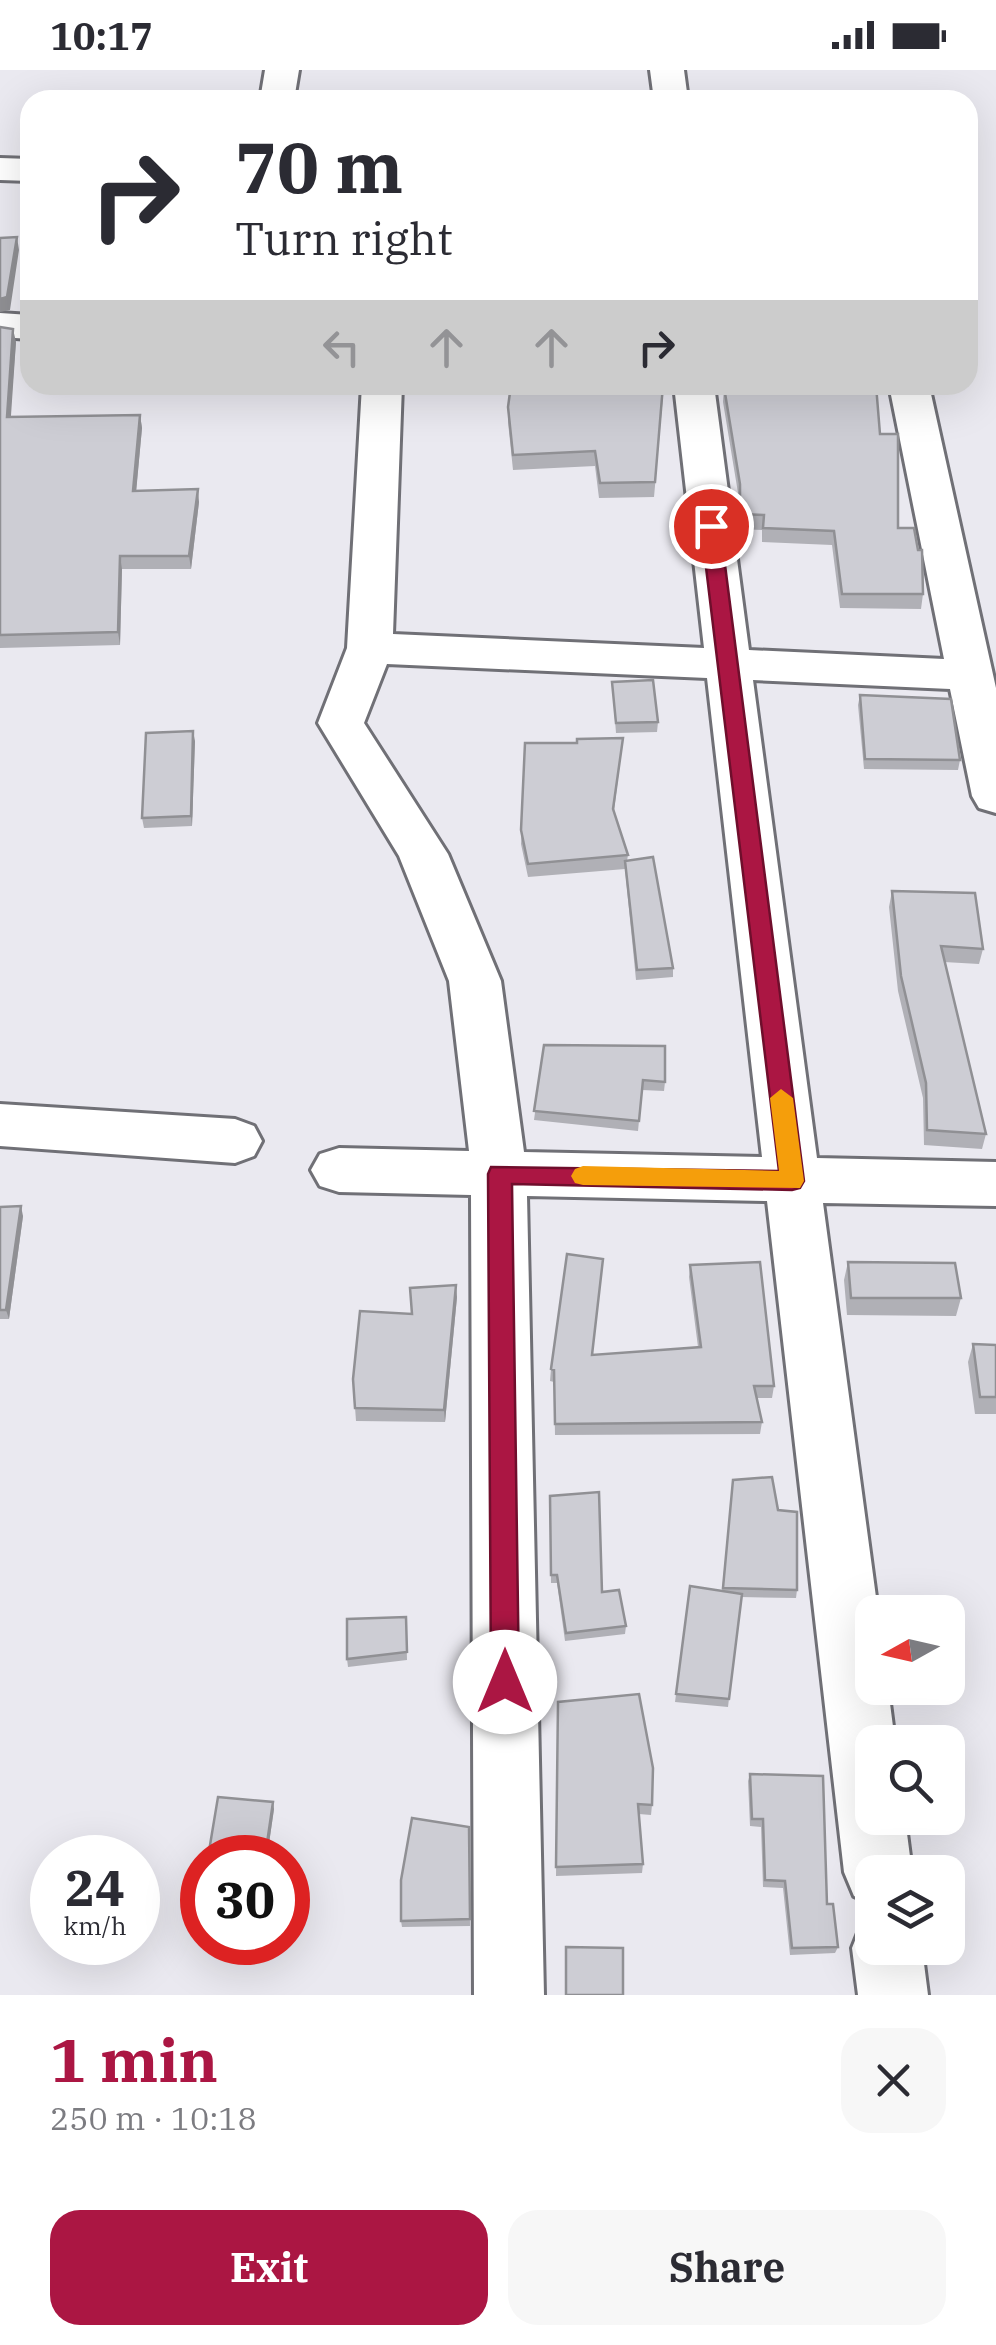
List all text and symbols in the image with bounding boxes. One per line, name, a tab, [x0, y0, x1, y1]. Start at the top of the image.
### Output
text: 10:17	[50, 11, 153, 60]
text: 70 m	[235, 121, 403, 212]
icon: right	[70, 130, 200, 260]
text: Turn right	[235, 209, 453, 267]
icon: left	[314, 320, 369, 375]
icon: ahead	[419, 320, 474, 375]
icon: ahead	[524, 320, 579, 375]
icon: right	[629, 320, 684, 375]
pin	[669, 484, 754, 569]
icon: arrive	[684, 499, 739, 554]
north arrow	[855, 1595, 965, 1705]
map controls	[855, 1595, 965, 1965]
position arrow	[453, 1630, 557, 1734]
button: search	[855, 1725, 965, 1835]
speed limit sign: 30	[180, 1835, 310, 1965]
text: 24	[65, 1855, 125, 1920]
button: layers	[855, 1855, 965, 1965]
text: km/h	[63, 1909, 127, 1942]
text: 1 min	[50, 2020, 218, 2099]
button: close	[841, 2028, 946, 2133]
text: 250 m · 10:18	[50, 2097, 257, 2139]
button: Exit	[50, 2210, 488, 2325]
button: Share	[508, 2210, 946, 2325]

